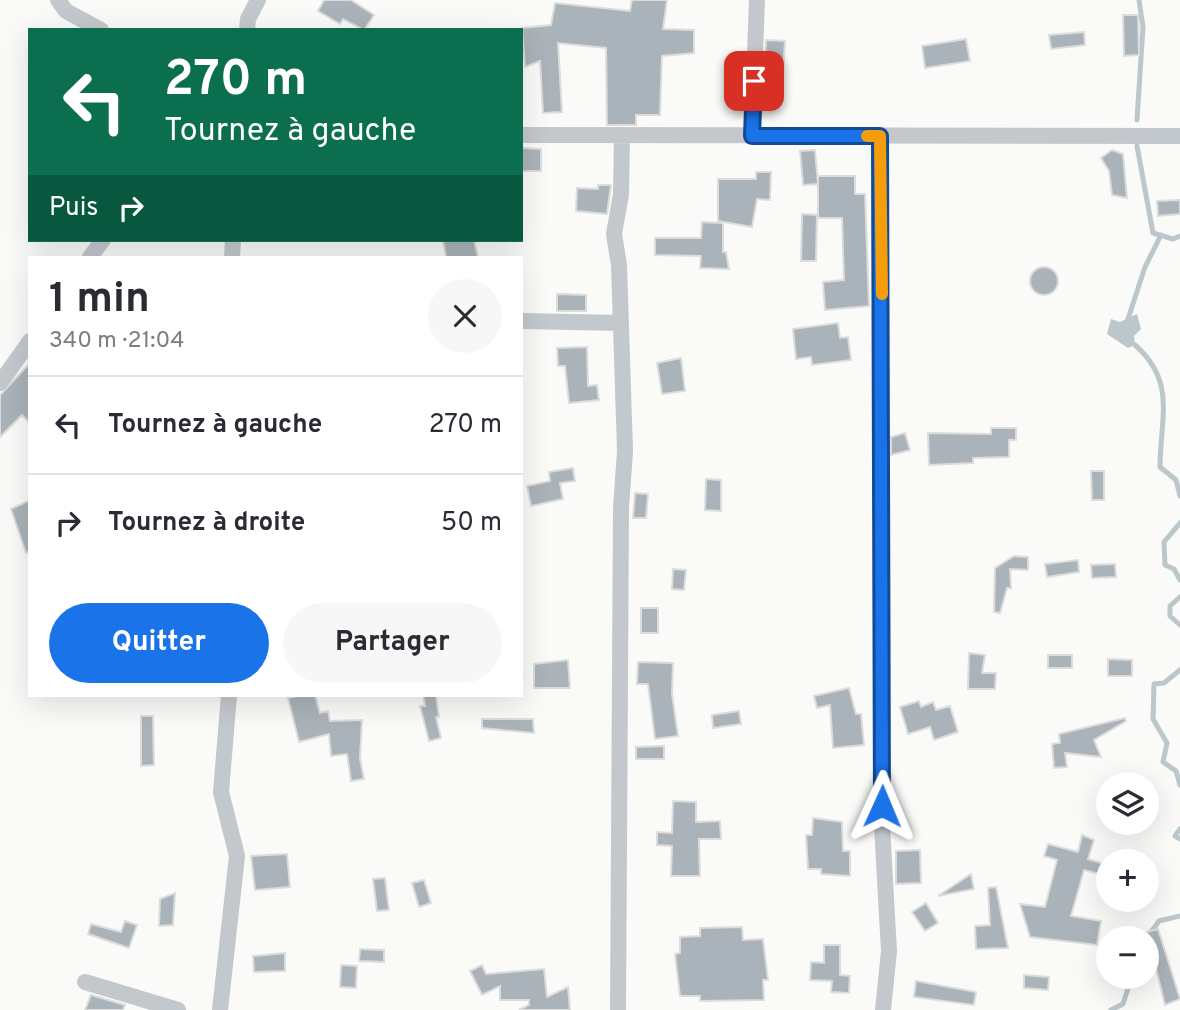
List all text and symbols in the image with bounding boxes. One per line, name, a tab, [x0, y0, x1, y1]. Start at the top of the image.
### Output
text: 270 m	[164, 51, 307, 113]
pin	[724, 51, 784, 111]
icon: left	[49, 56, 140, 147]
icon: arrive	[735, 62, 773, 100]
text: Tournez à gauche	[164, 112, 416, 152]
icon: right	[112, 189, 150, 227]
text: Puis	[49, 192, 98, 225]
text: 1 min	[49, 274, 150, 327]
button: close	[428, 279, 502, 353]
text: 340 m · 21:04	[49, 327, 184, 356]
icon: left	[49, 406, 87, 444]
text: Tournez à gauche	[108, 409, 322, 442]
text: 270 m	[429, 409, 502, 442]
icon: right	[49, 504, 87, 542]
text: Tournez à droite	[108, 507, 305, 540]
text: 50 m	[441, 507, 502, 540]
button: Quitter	[49, 603, 269, 683]
button: Partager	[283, 603, 502, 683]
position arrow	[845, 769, 919, 843]
map controls	[1096, 772, 1159, 989]
button: layers	[1096, 772, 1159, 835]
button: +	[1096, 849, 1159, 912]
button: −	[1096, 926, 1159, 989]

